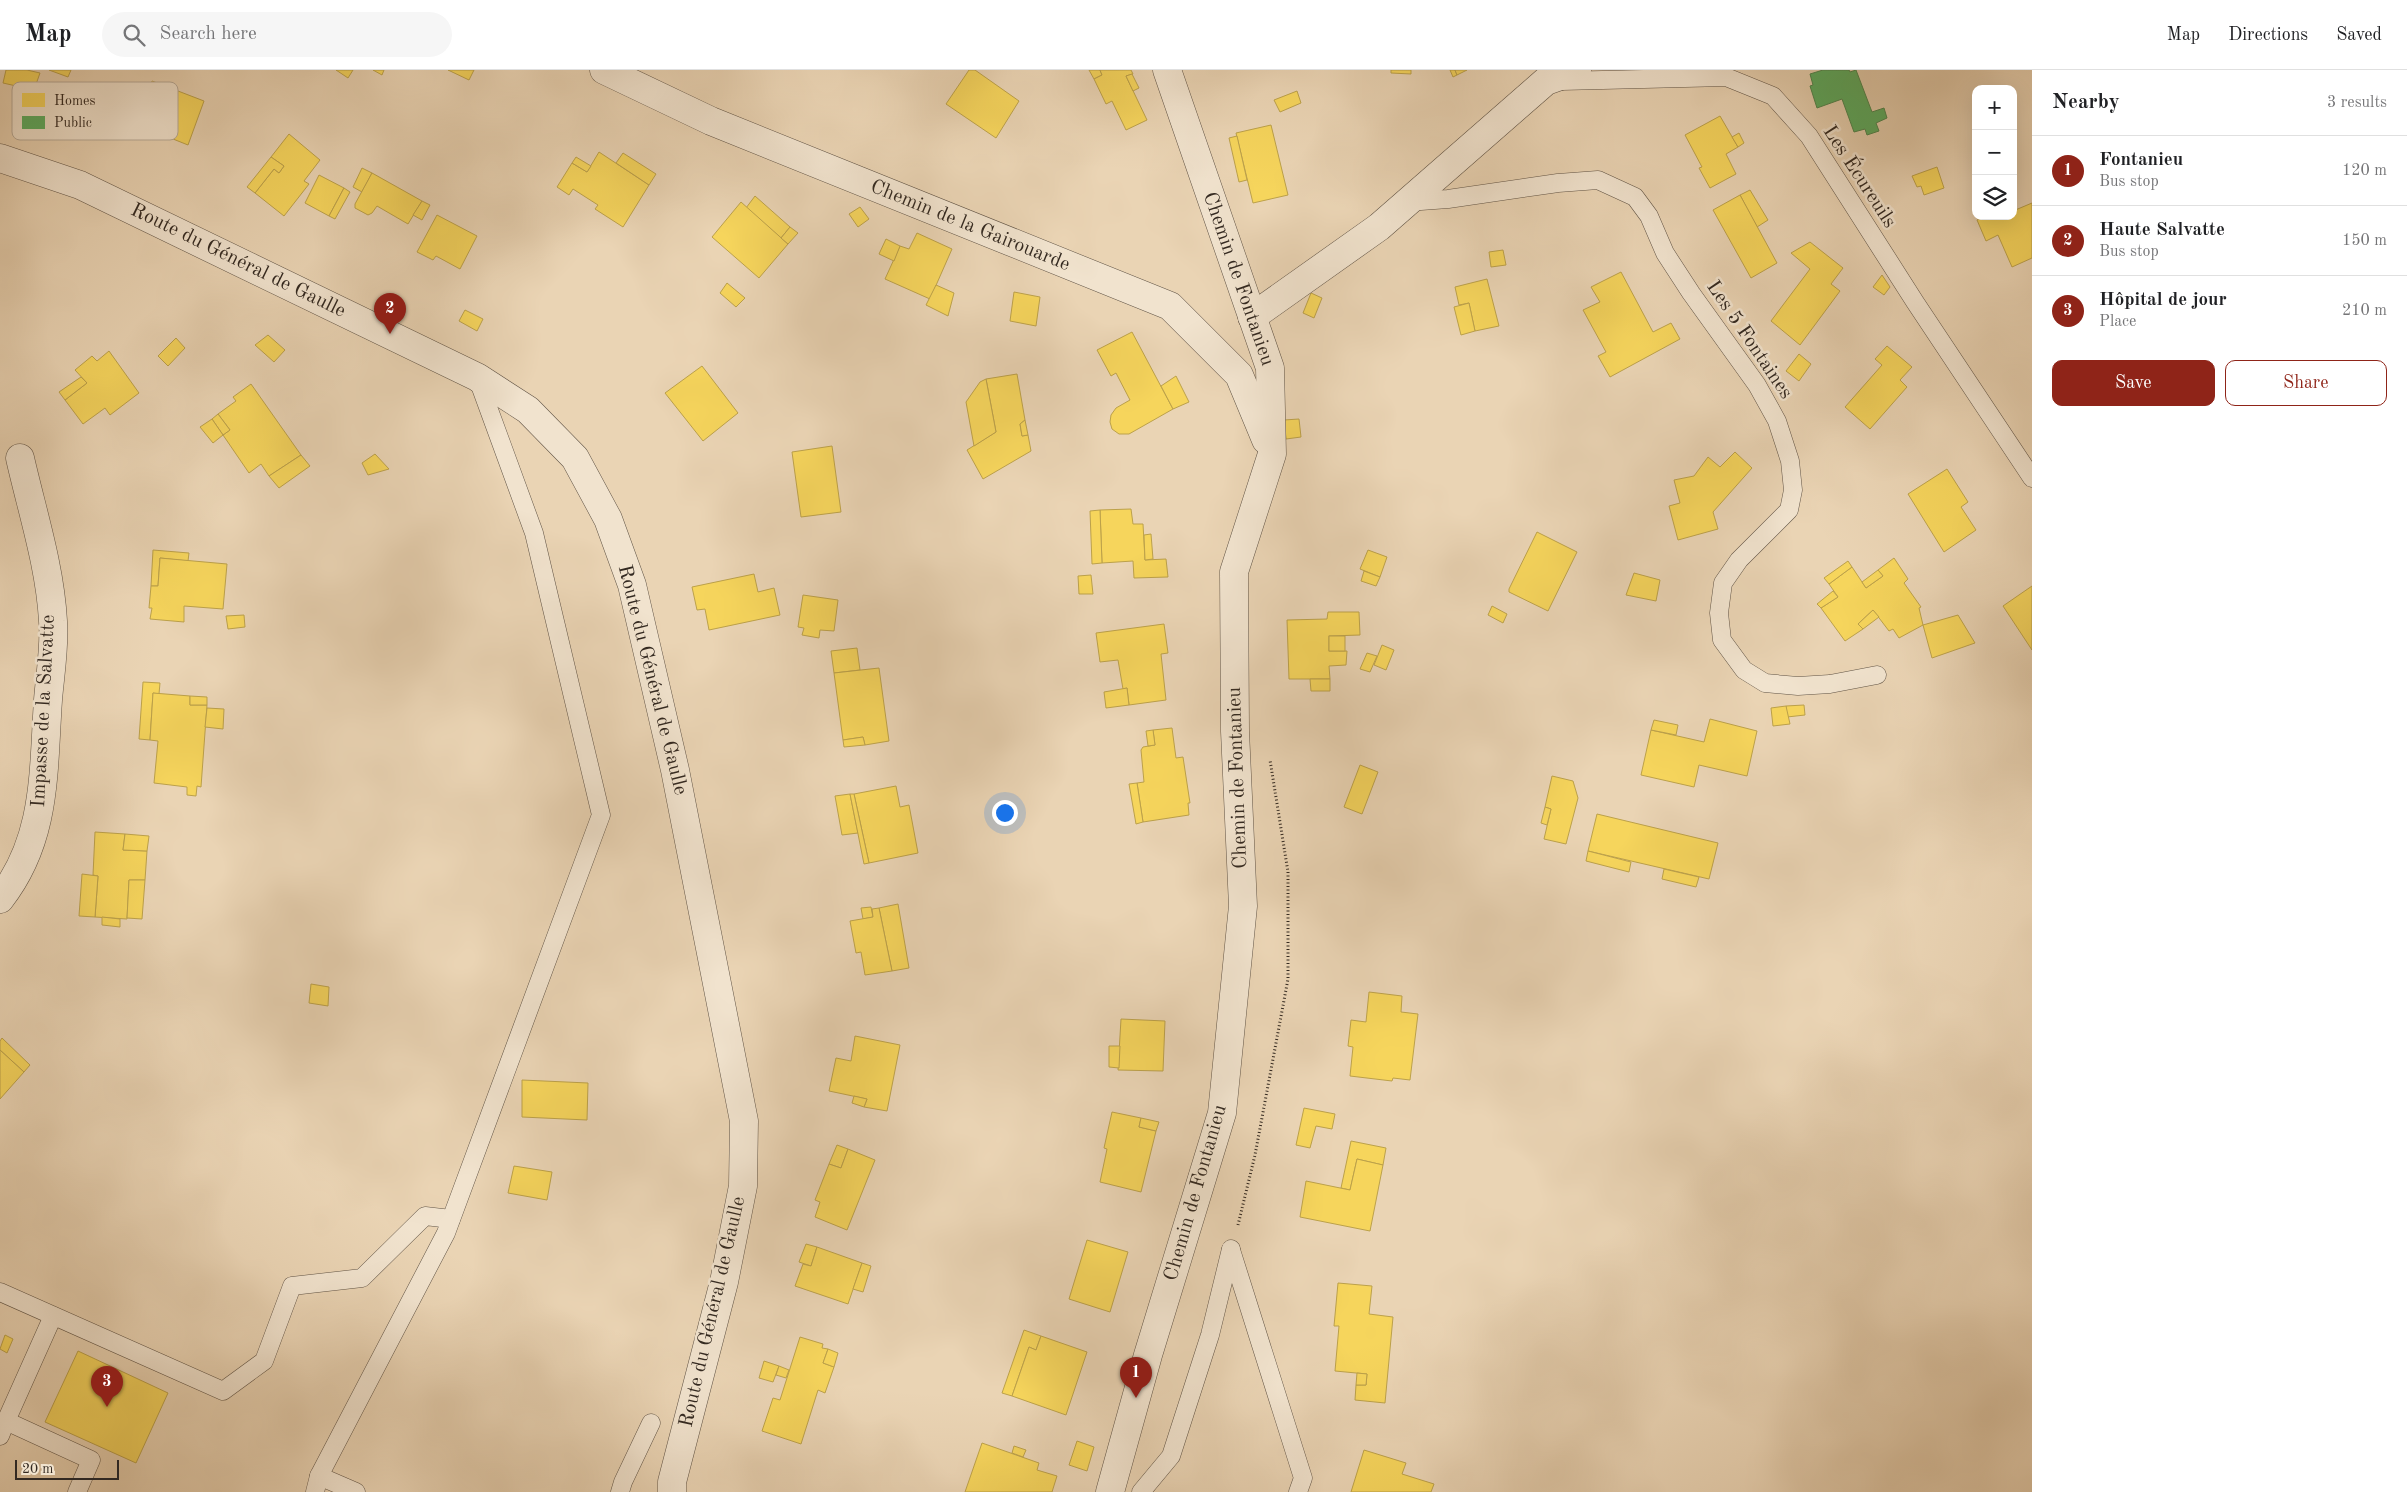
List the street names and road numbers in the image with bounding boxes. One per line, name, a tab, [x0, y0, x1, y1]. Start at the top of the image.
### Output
street label: Les Écureuils	[1819, 121, 1902, 232]
street label: Chemin de la Gairouarde	[867, 177, 1073, 275]
street label: Chemin de Fontanieu	[1199, 190, 1277, 369]
street label: Route du Général de Gaulle	[127, 200, 349, 322]
street label: Les 5 Fontaines	[1702, 277, 1796, 403]
street label: Route du Général de Gaulle	[614, 563, 690, 797]
street label: Impasse de la Salvatte	[29, 614, 59, 808]
street label: Chemin de Fontanieu	[1225, 686, 1251, 869]
street label: Chemin de Fontanieu	[1161, 1102, 1231, 1283]
street label: Route du Général de Gaulle	[677, 1195, 749, 1429]

